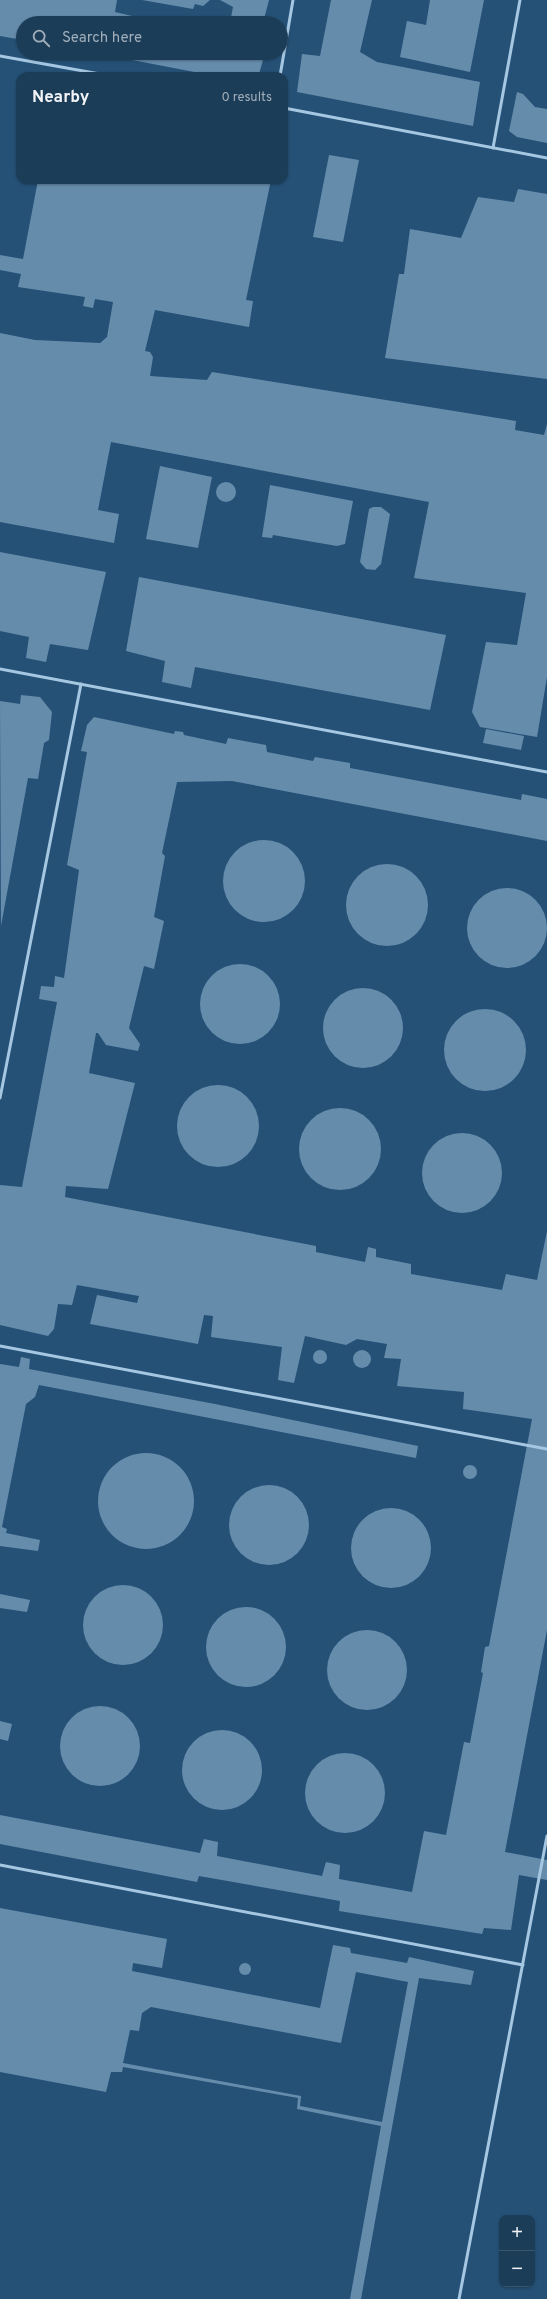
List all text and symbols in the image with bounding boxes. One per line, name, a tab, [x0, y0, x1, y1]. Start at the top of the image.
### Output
search box	[16, 16, 288, 60]
icon: search	[30, 27, 52, 49]
text: Search here	[62, 29, 142, 48]
text: Nearby	[32, 87, 89, 109]
text: 0 results	[221, 90, 272, 106]
map controls	[499, 2215, 535, 2287]
button: +	[499, 2215, 535, 2251]
button: −	[499, 2251, 535, 2287]

